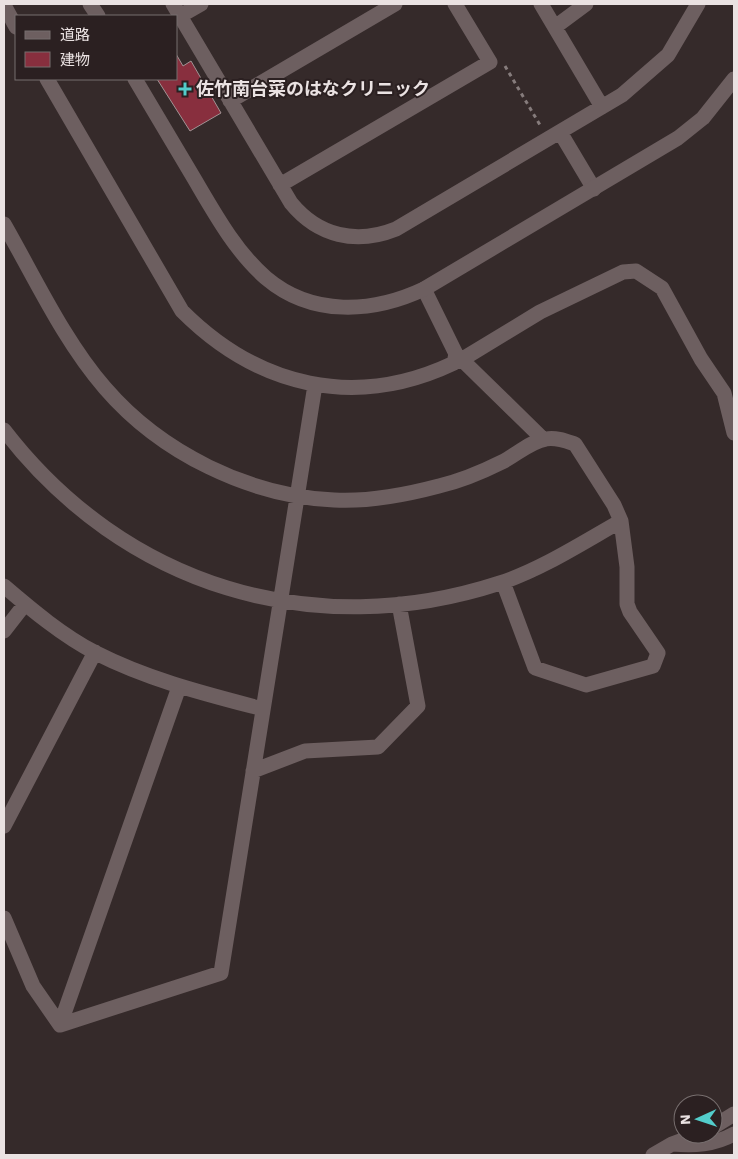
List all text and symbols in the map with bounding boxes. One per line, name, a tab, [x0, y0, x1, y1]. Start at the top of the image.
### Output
legend	[15, 15, 178, 80]
text: 道路	[60, 26, 90, 44]
text: 建物	[60, 51, 90, 69]
place label: 佐竹南台菜のはなクリニック	[196, 78, 430, 99]
marker: 佐竹南台菜のはなクリニック	[178, 82, 192, 96]
north arrow	[673, 1094, 723, 1144]
text: N	[677, 1114, 693, 1125]

